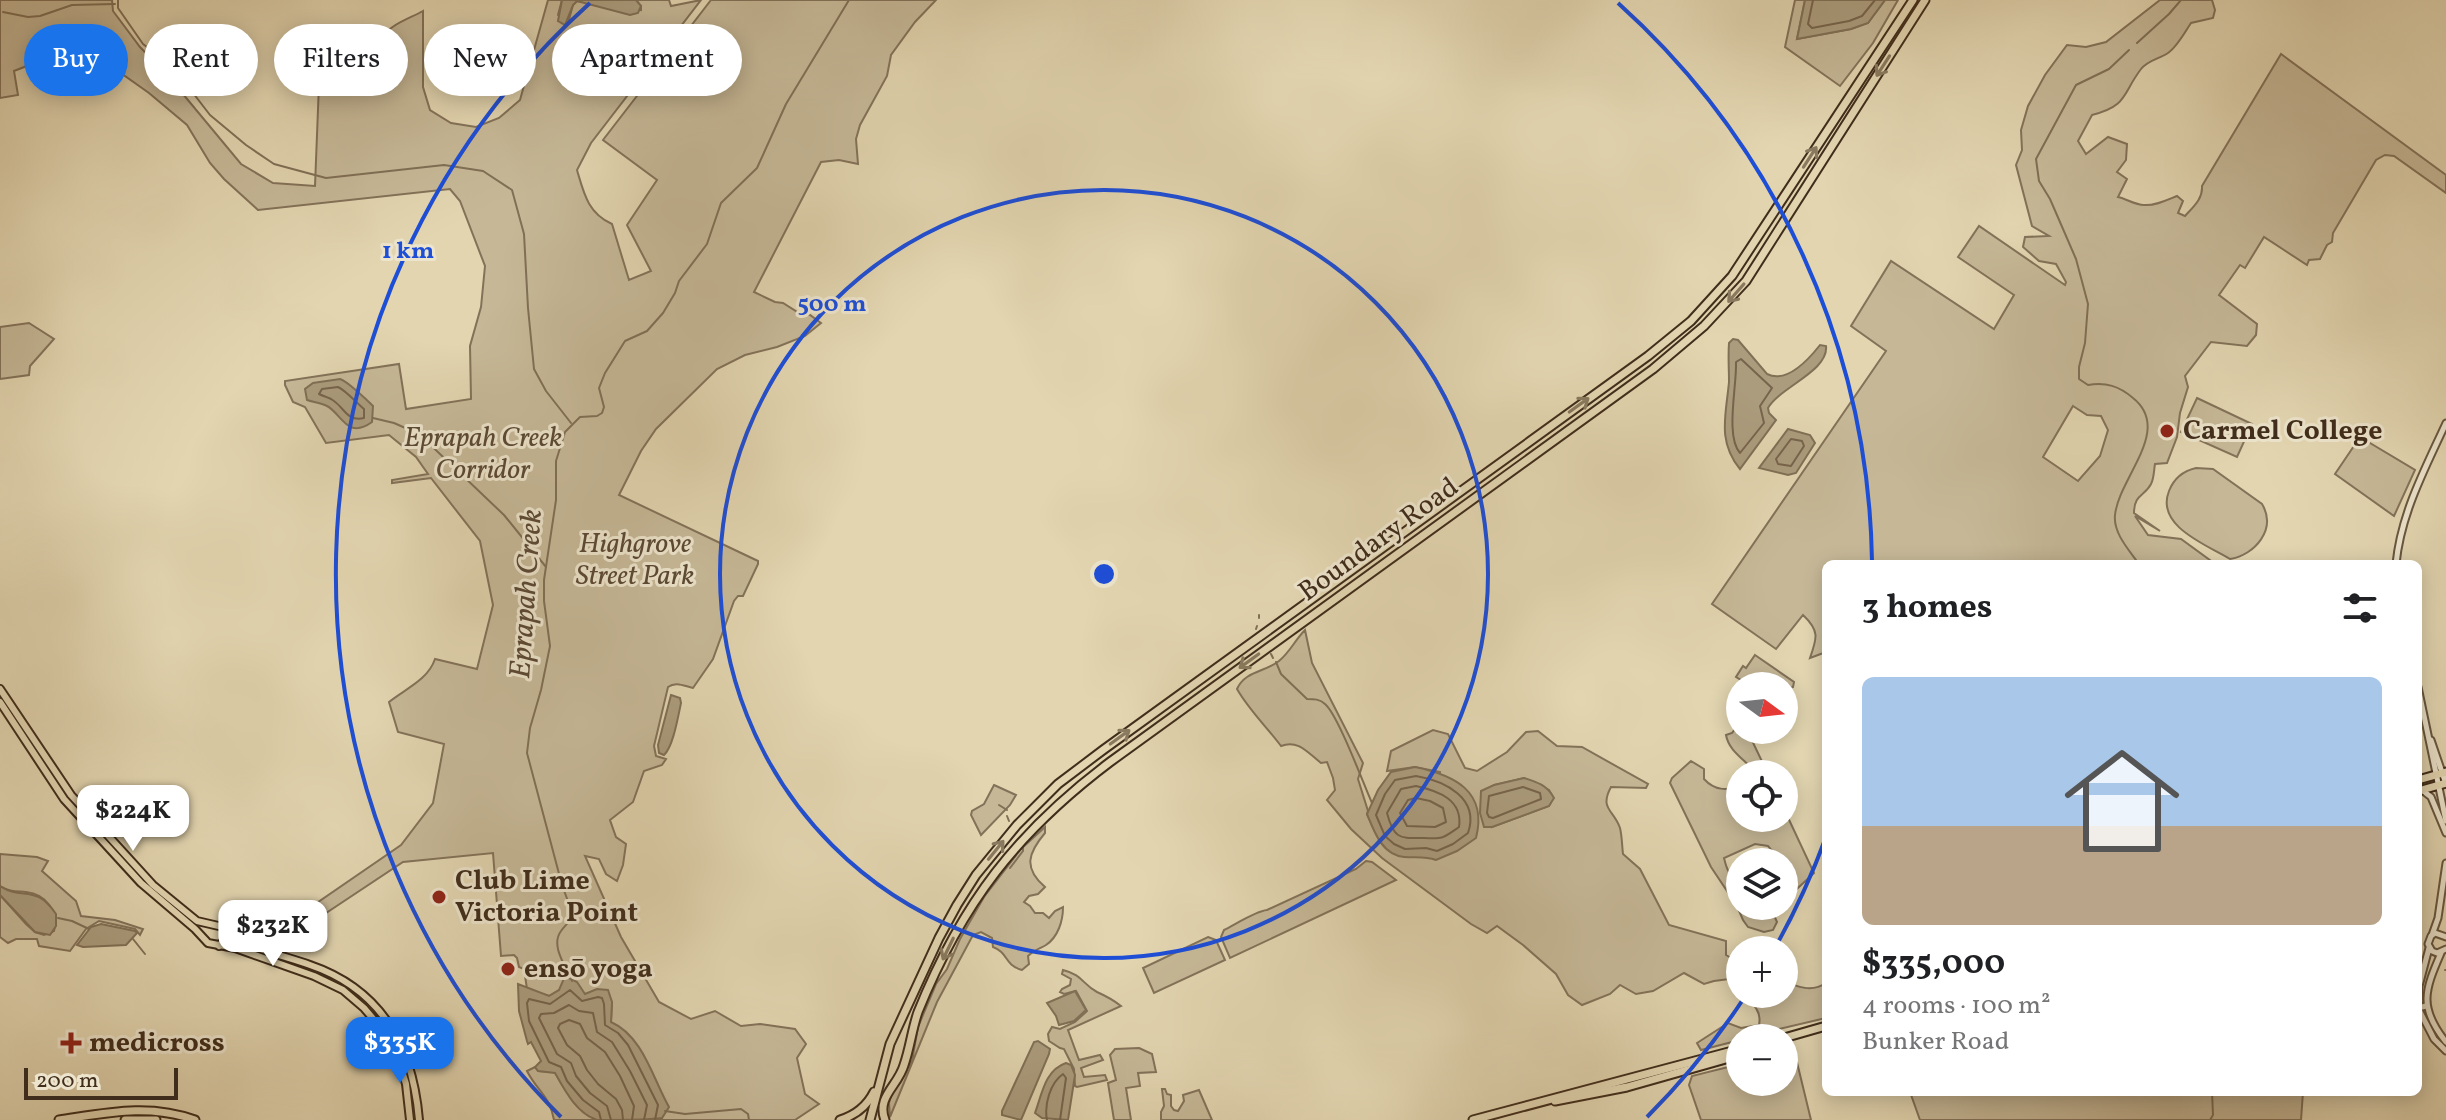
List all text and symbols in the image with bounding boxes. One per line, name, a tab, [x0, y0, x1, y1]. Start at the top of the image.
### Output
chip: Buy	[24, 24, 128, 96]
chip: Rent	[144, 24, 258, 96]
chip: Filters	[274, 24, 408, 96]
chip: New	[424, 24, 536, 96]
chip: Apartment	[552, 24, 742, 96]
one-way arrow	[1875, 54, 1891, 77]
one-way arrow	[1802, 147, 1819, 169]
text: 1 km	[382, 235, 434, 269]
one-way arrow	[1727, 282, 1745, 302]
text: 500 m	[797, 288, 867, 322]
one-way arrow	[1568, 397, 1590, 414]
place label: Carmel College	[2183, 412, 2383, 451]
park label: Eprapah Creek Corridor	[404, 419, 562, 490]
marker: Carmel College	[2158, 422, 2176, 440]
street label: Boundary Road	[1291, 469, 1467, 611]
water label: Eprapah Creek	[500, 508, 554, 680]
park label: Highgrove Street Park	[576, 525, 694, 596]
centre of rings	[1090, 560, 1118, 588]
text: 3 homes	[1862, 585, 1992, 632]
icon: filters	[2338, 586, 2382, 630]
one-way arrow	[1238, 653, 1260, 669]
north arrow	[1726, 672, 1798, 744]
map controls	[1726, 672, 1798, 1096]
one-way arrow	[1109, 729, 1131, 745]
icon: home	[2050, 729, 2194, 873]
button: locate	[1726, 760, 1798, 832]
pin: $224K	[77, 785, 189, 853]
text: $224K	[95, 793, 171, 829]
one-way arrow	[987, 840, 1005, 861]
button: layers	[1726, 848, 1798, 920]
place label: Club Lime Victoria Point	[455, 862, 638, 933]
marker: Club Lime Victoria Point	[430, 888, 448, 906]
pin: $232K	[217, 900, 329, 968]
text: $232K	[236, 908, 310, 944]
one-way arrow	[940, 936, 955, 960]
button: +	[1726, 936, 1798, 1008]
text: $335,000	[1862, 941, 2005, 988]
place label: ensō yoga	[524, 950, 653, 989]
marker: ensō yoga	[499, 960, 517, 978]
text: 4 rooms · 100 m²	[1862, 988, 2051, 1024]
pin: $335K	[344, 1017, 456, 1085]
place label: medicross	[89, 1024, 225, 1063]
button: −	[1726, 1024, 1798, 1096]
text: Bunker Road	[1862, 1024, 2009, 1060]
text: $335K	[364, 1025, 436, 1061]
marker: medicross	[60, 1032, 82, 1054]
scale bar	[24, 1064, 178, 1100]
text: 200 m	[36, 1066, 98, 1097]

